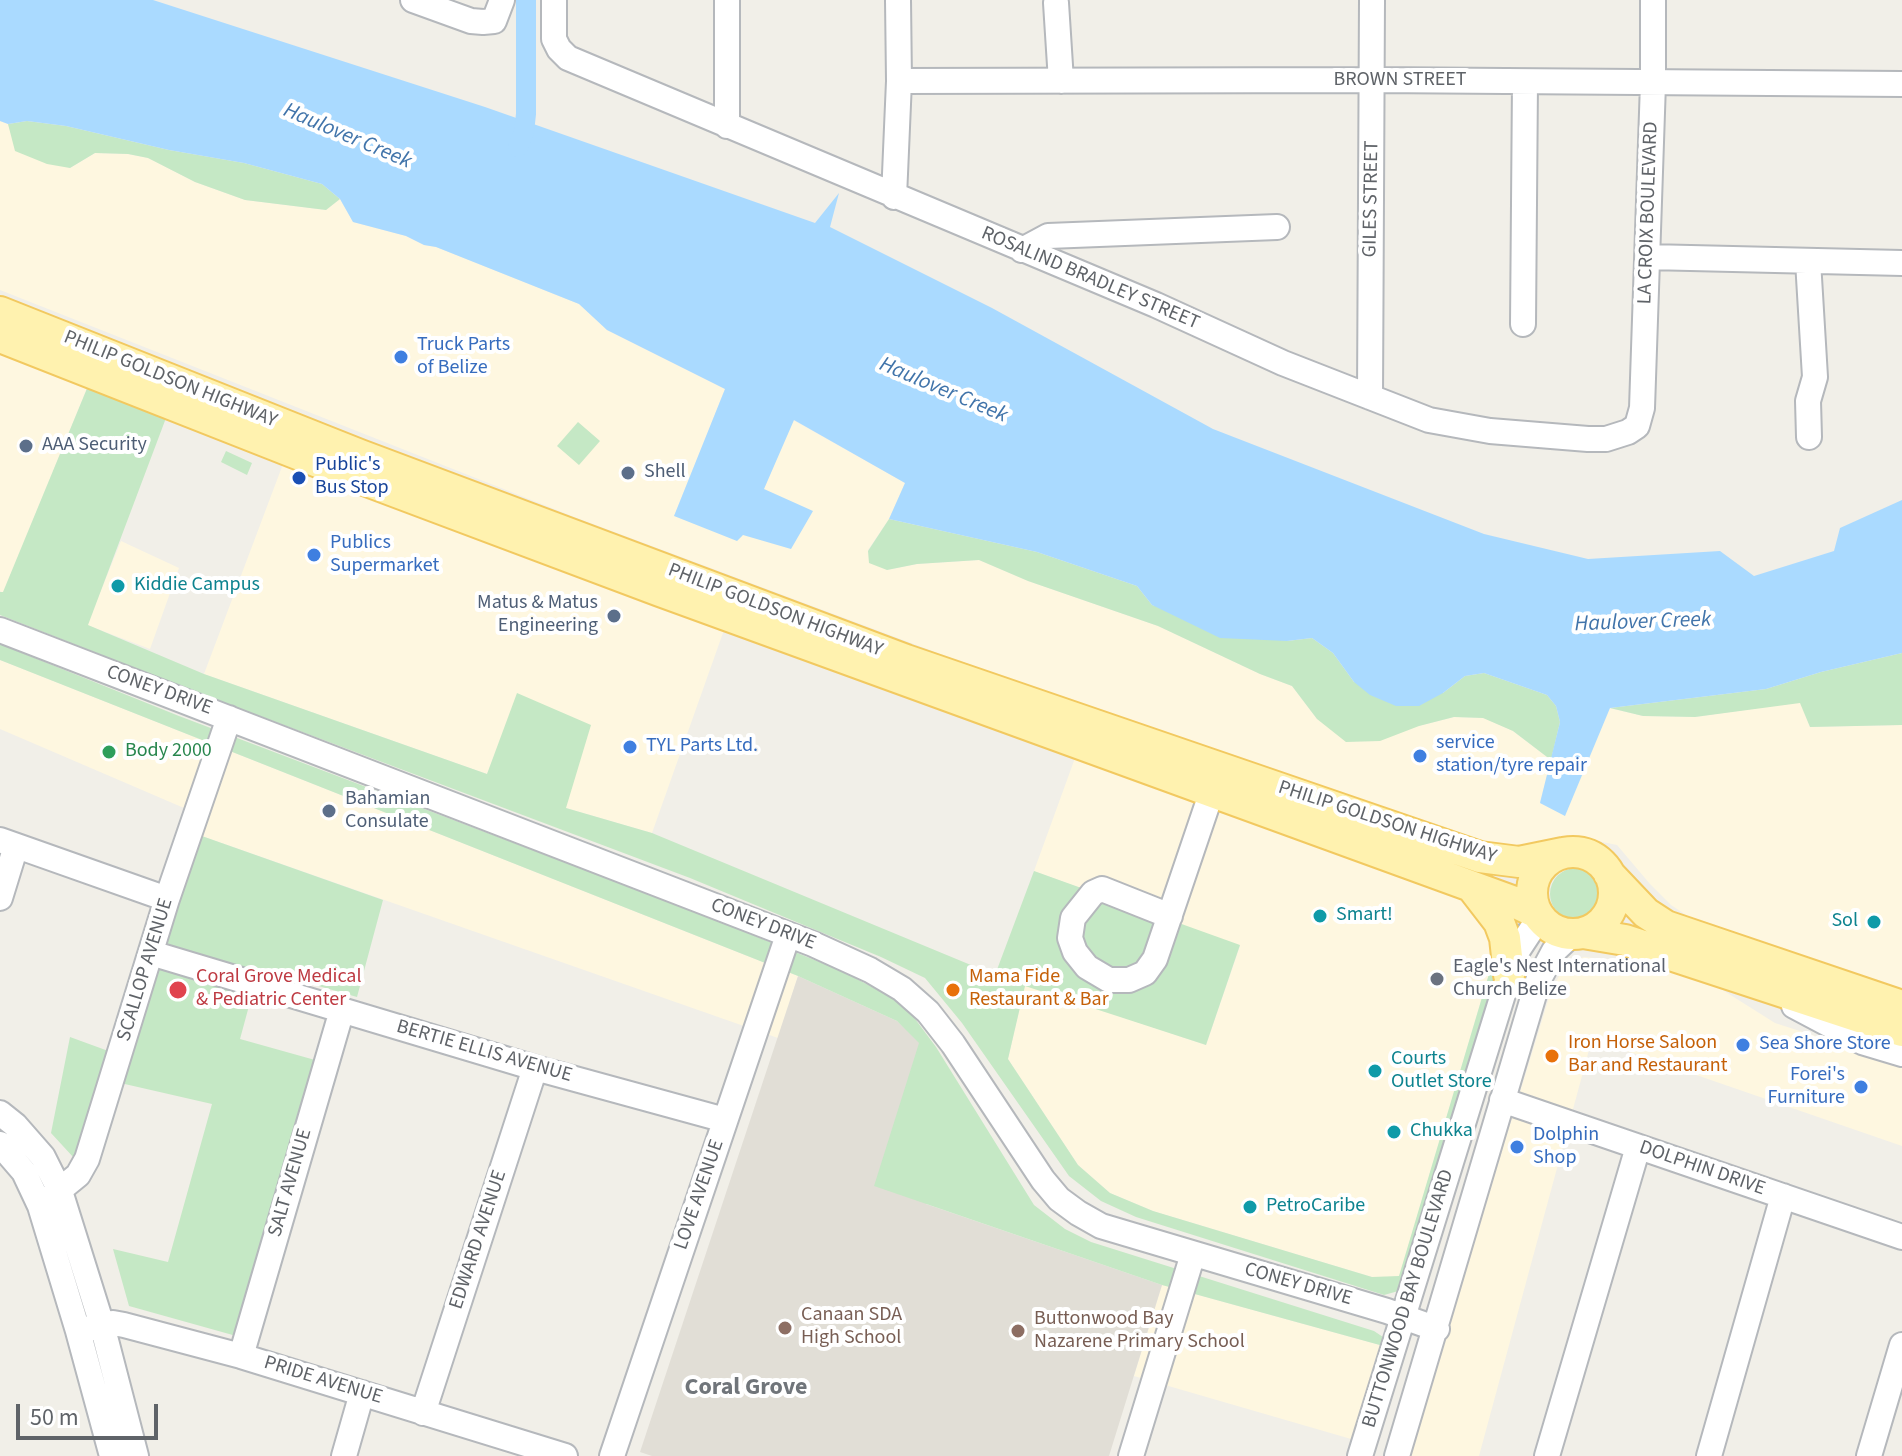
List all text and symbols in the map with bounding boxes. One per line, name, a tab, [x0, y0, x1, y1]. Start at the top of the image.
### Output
street label: BROWN STREET	[1333, 69, 1467, 93]
water label: Haulover Creek	[279, 98, 415, 176]
street label: LA CROIX BOULEVARD	[1634, 121, 1664, 305]
street label: GILES STREET	[1359, 140, 1385, 258]
street label: ROSALIND BRADLEY STREET	[977, 222, 1203, 336]
street label: PHILIP GOLDSON HIGHWAY	[60, 326, 280, 434]
place label: Truck Parts of Belize	[417, 334, 510, 381]
marker: Truck Parts of Belize	[392, 348, 410, 366]
water label: Haulover Creek	[875, 352, 1011, 430]
place label: AAA Security	[42, 434, 147, 458]
marker: AAA Security	[17, 437, 35, 455]
place label: Public's Bus Stop	[315, 454, 389, 501]
place label: Shell	[644, 461, 686, 485]
marker: Shell	[619, 464, 637, 482]
marker: Public's Bus Stop	[290, 469, 308, 487]
place label: Publics Supermarket	[330, 532, 439, 579]
marker: Publics Supermarket	[305, 546, 323, 564]
street label: PHILIP GOLDSON HIGHWAY	[664, 559, 886, 663]
place label: Kiddie Campus	[134, 574, 260, 598]
marker: Kiddie Campus	[109, 577, 127, 595]
place label: Matus & Matus Engineering	[477, 592, 598, 639]
marker: Matus & Matus Engineering	[605, 607, 623, 625]
water label: Haulover Creek	[1574, 607, 1712, 639]
street label: CONEY DRIVE	[103, 661, 215, 721]
place label: service station/tyre repair	[1436, 732, 1587, 779]
place label: TYL Parts Ltd.	[646, 735, 758, 759]
marker: TYL Parts Ltd.	[621, 738, 639, 756]
place label: Body 2000	[125, 740, 212, 764]
marker: Body 2000	[100, 743, 118, 761]
marker: service station/tyre repair	[1411, 747, 1429, 765]
street label: PHILIP GOLDSON HIGHWAY	[1275, 776, 1499, 870]
place label: Bahamian Consulate	[345, 788, 430, 835]
marker: Bahamian Consulate	[320, 802, 338, 820]
street label: CONEY DRIVE	[707, 894, 819, 956]
street label: SCALLOP AVENUE	[113, 896, 179, 1044]
place label: Smart!	[1336, 904, 1393, 928]
marker: Smart!	[1311, 907, 1329, 925]
place label: Sol	[1831, 910, 1858, 934]
marker: Sol	[1865, 913, 1883, 931]
place label: Eagle's Nest International Church Belize	[1453, 956, 1666, 1003]
place label: Coral Grove Medical & Pediatric Center	[196, 966, 362, 1013]
place label: Mama Fide Restaurant & Bar	[969, 966, 1109, 1013]
marker: Eagle's Nest International Church Belize	[1428, 970, 1446, 988]
marker: Coral Grove Medical & Pediatric Center	[167, 979, 189, 1001]
marker: Mama Fide Restaurant & Bar	[944, 981, 962, 999]
street label: BERTIE ELLIS AVENUE	[393, 1015, 575, 1089]
place label: Iron Horse Saloon Bar and Restaurant	[1568, 1032, 1728, 1079]
place label: Sea Shore Store	[1759, 1033, 1891, 1057]
marker: Sea Shore Store	[1734, 1036, 1752, 1054]
marker: Iron Horse Saloon Bar and Restaurant	[1543, 1047, 1561, 1065]
place label: Courts Outlet Store	[1391, 1048, 1492, 1095]
marker: Courts Outlet Store	[1366, 1062, 1384, 1080]
place label: Forei's Furniture	[1767, 1064, 1845, 1111]
marker: Forei's Furniture	[1852, 1078, 1870, 1096]
place label: Chukka	[1410, 1120, 1473, 1144]
marker: Chukka	[1385, 1123, 1403, 1141]
place label: Dolphin Shop	[1533, 1124, 1599, 1171]
street label: SALT AVENUE	[264, 1126, 318, 1240]
street label: DOLPHIN DRIVE	[1636, 1136, 1768, 1202]
street label: LOVE AVENUE	[670, 1137, 730, 1253]
marker: Dolphin Shop	[1508, 1138, 1526, 1156]
street label: EDWARD AVENUE	[445, 1167, 513, 1313]
street label: BUTTONWOOD BAY BOULEVARD	[1358, 1167, 1460, 1431]
place label: PetroCaribe	[1266, 1195, 1365, 1219]
marker: PetroCaribe	[1241, 1198, 1259, 1216]
street label: CONEY DRIVE	[1241, 1258, 1355, 1312]
place label: Canaan SDA High School	[801, 1304, 902, 1351]
place label: Buttonwood Bay Nazarene Primary School	[1034, 1308, 1245, 1355]
marker: Canaan SDA High School	[776, 1319, 794, 1337]
marker: Buttonwood Bay Nazarene Primary School	[1009, 1322, 1027, 1340]
street label: PRIDE AVENUE	[261, 1352, 385, 1410]
district label: Coral Grove	[684, 1375, 808, 1403]
scale bar	[20, 1388, 162, 1438]
text: 50 m	[30, 1400, 79, 1435]

